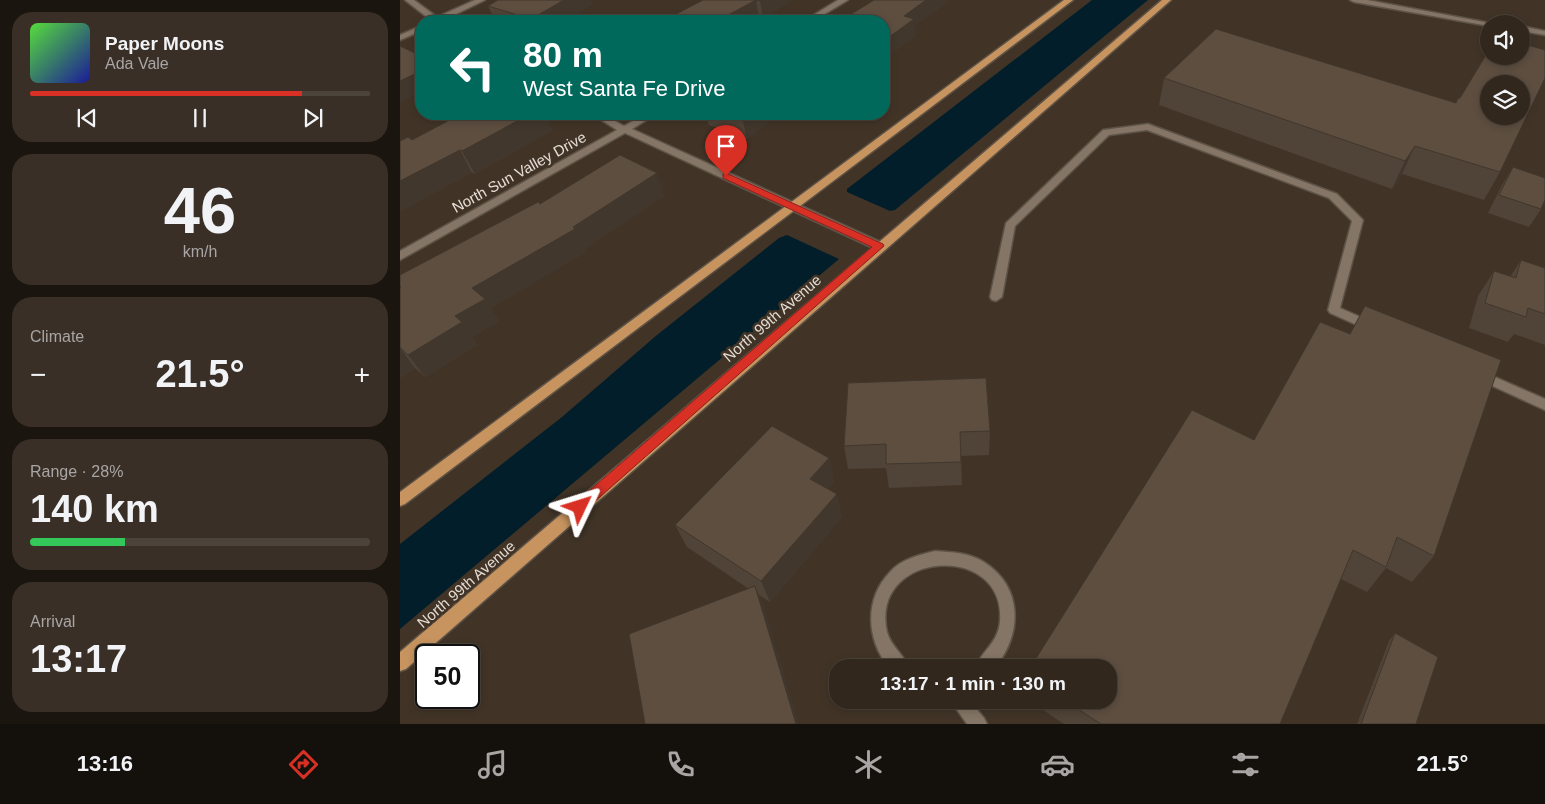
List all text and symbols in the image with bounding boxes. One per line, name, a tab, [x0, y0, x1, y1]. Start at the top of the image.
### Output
map controls	[1480, 15, 1530, 125]
button: sound	[1480, 15, 1530, 65]
text: Paper Moons	[105, 33, 224, 54]
icon: left	[440, 35, 505, 100]
text: 80 m	[523, 35, 603, 74]
text: Ada Vale	[105, 55, 169, 72]
button: layers	[1480, 75, 1530, 125]
text: West Santa Fe Drive	[523, 76, 726, 101]
icon: previous	[73, 104, 101, 132]
icon: pause	[186, 104, 214, 132]
icon: next	[299, 104, 327, 132]
pin	[705, 125, 747, 176]
street label: North Sun Valley Drive	[449, 128, 589, 216]
icon: arrive	[712, 132, 740, 160]
text: 46	[164, 174, 236, 247]
text: km/h	[183, 243, 217, 260]
street label: North 99th Avenue	[720, 271, 824, 365]
text: Climate	[30, 328, 84, 345]
text: 21.5°	[155, 353, 245, 395]
text: −	[30, 359, 46, 390]
text: +	[354, 359, 370, 390]
text: Range · 28%	[30, 463, 123, 480]
position arrow	[553, 480, 605, 532]
text: 140 km	[30, 488, 159, 530]
street label: North 99th Avenue	[414, 537, 518, 631]
text: Arrival	[30, 613, 75, 630]
text: 13:17	[30, 638, 127, 680]
speed limit sign: 50	[415, 644, 480, 709]
text: 13:17 · 1 min · 130 m	[880, 673, 1066, 694]
icon: directions	[286, 747, 321, 782]
icon: music	[475, 747, 510, 782]
icon: phone	[663, 747, 698, 782]
icon: climate	[851, 747, 886, 782]
icon: car	[1040, 747, 1075, 782]
icon: filters	[1228, 747, 1263, 782]
text: 13:16	[77, 751, 133, 776]
text: 21.5°	[1417, 751, 1468, 776]

